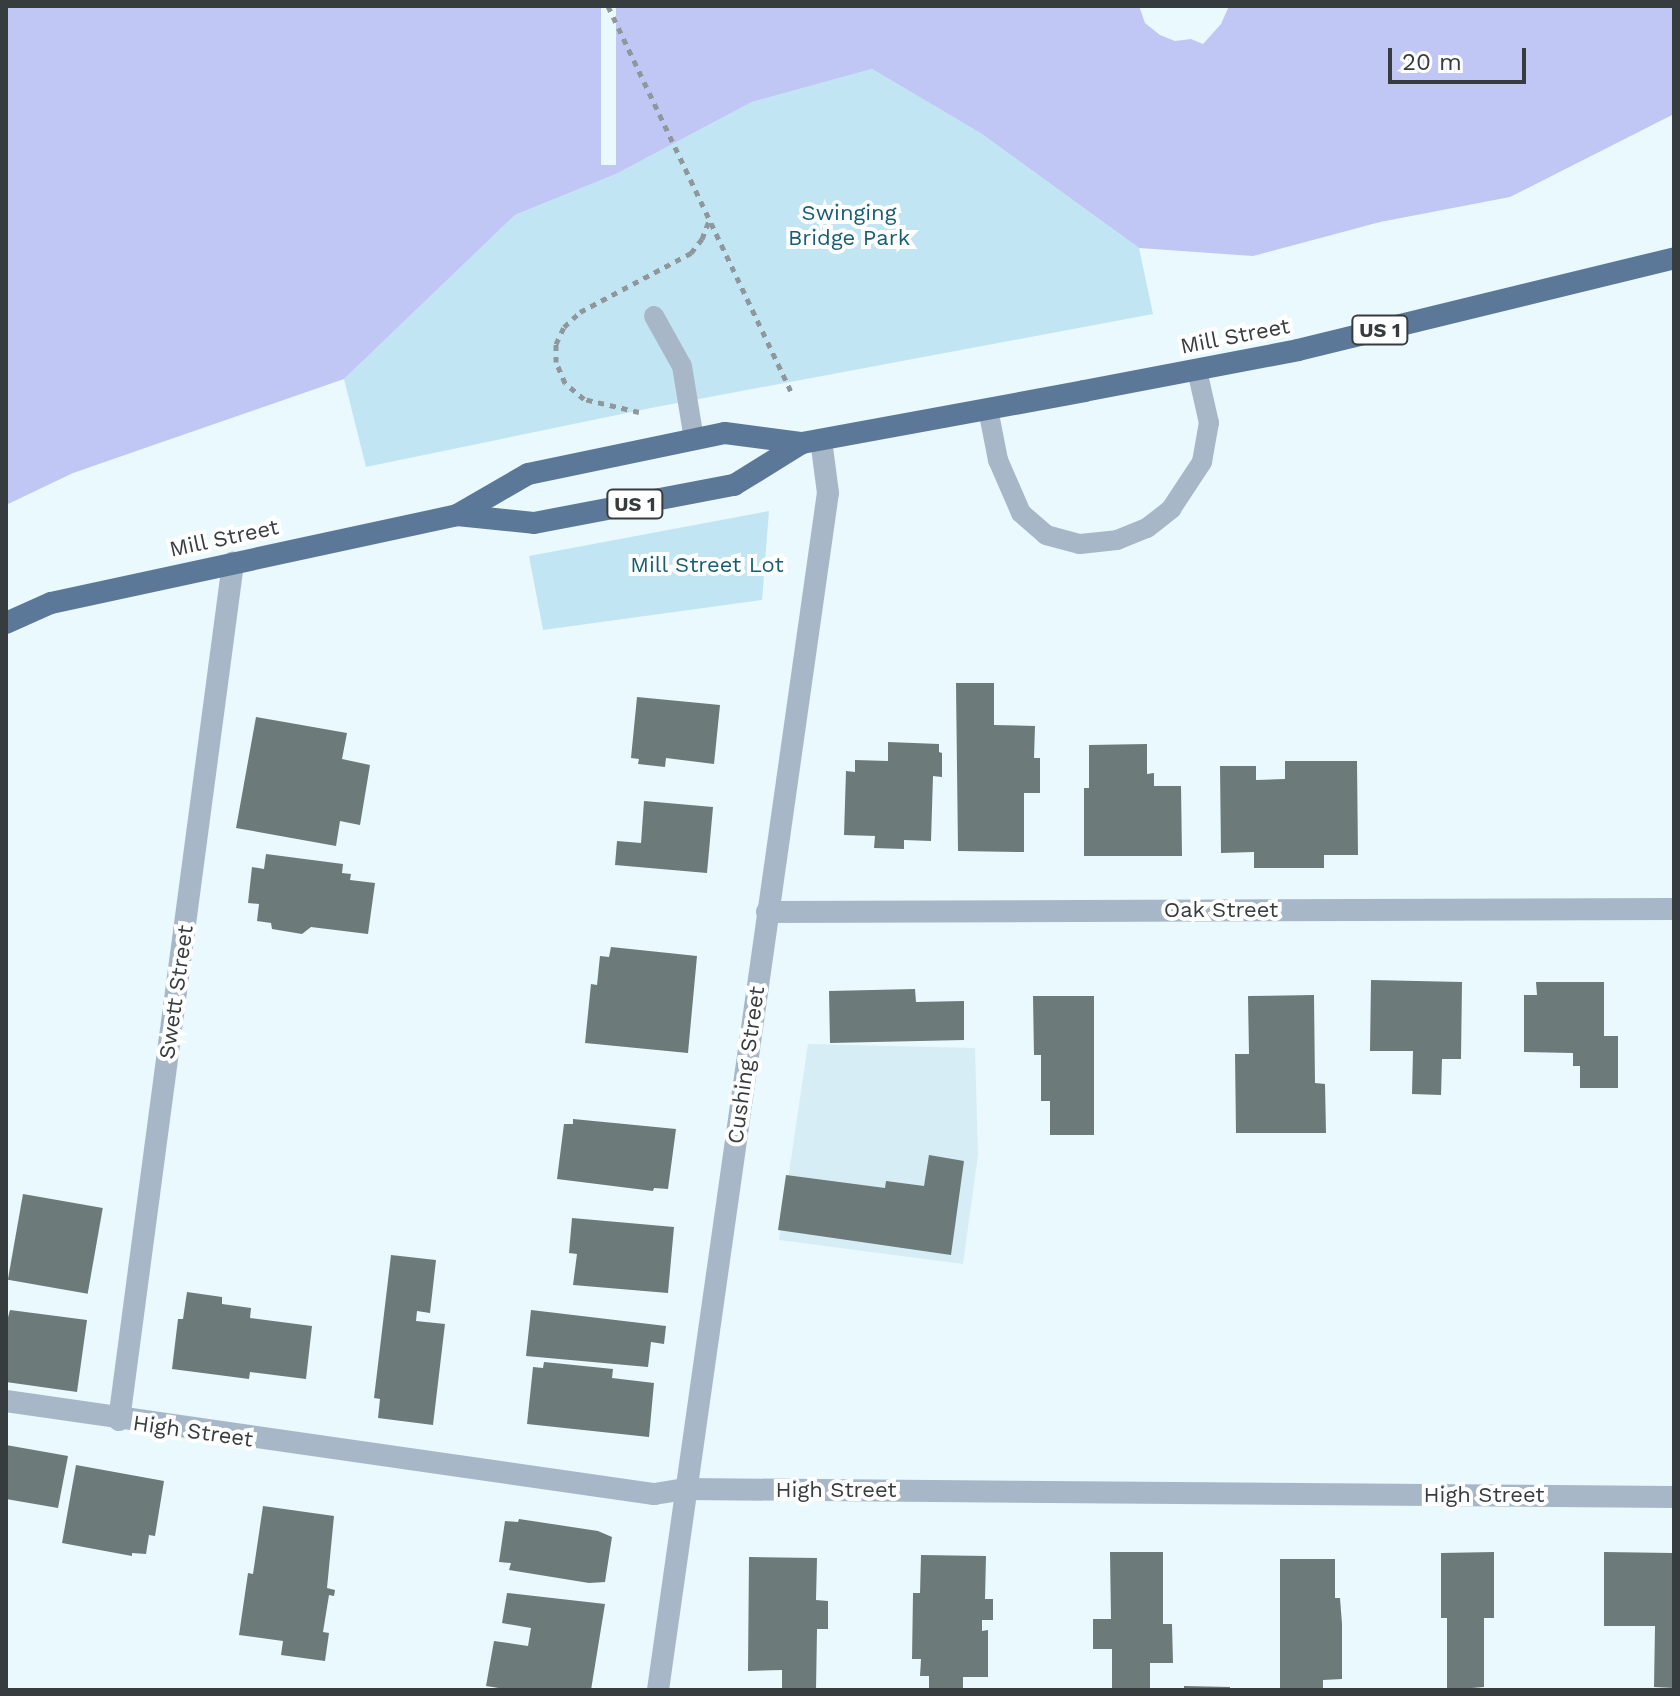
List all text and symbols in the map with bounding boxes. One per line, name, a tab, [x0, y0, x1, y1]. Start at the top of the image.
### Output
scale bar	[1392, 32, 1530, 82]
text: 20 m	[1402, 48, 1462, 76]
park label: Swinging Bridge Park	[788, 199, 910, 250]
street label: Mill Street	[1178, 312, 1292, 360]
road number: US 1	[1350, 314, 1410, 346]
road number: US 1	[605, 488, 665, 520]
street label: Mill Street	[167, 513, 281, 563]
park label: Mill Street Lot	[630, 552, 784, 578]
street label: Oak Street	[1163, 897, 1279, 923]
street label: Swett Street	[154, 923, 198, 1061]
street label: Cushing Street	[722, 985, 770, 1145]
street label: High Street	[131, 1410, 255, 1452]
street label: High Street	[775, 1477, 897, 1503]
street label: High Street	[1423, 1482, 1545, 1508]

